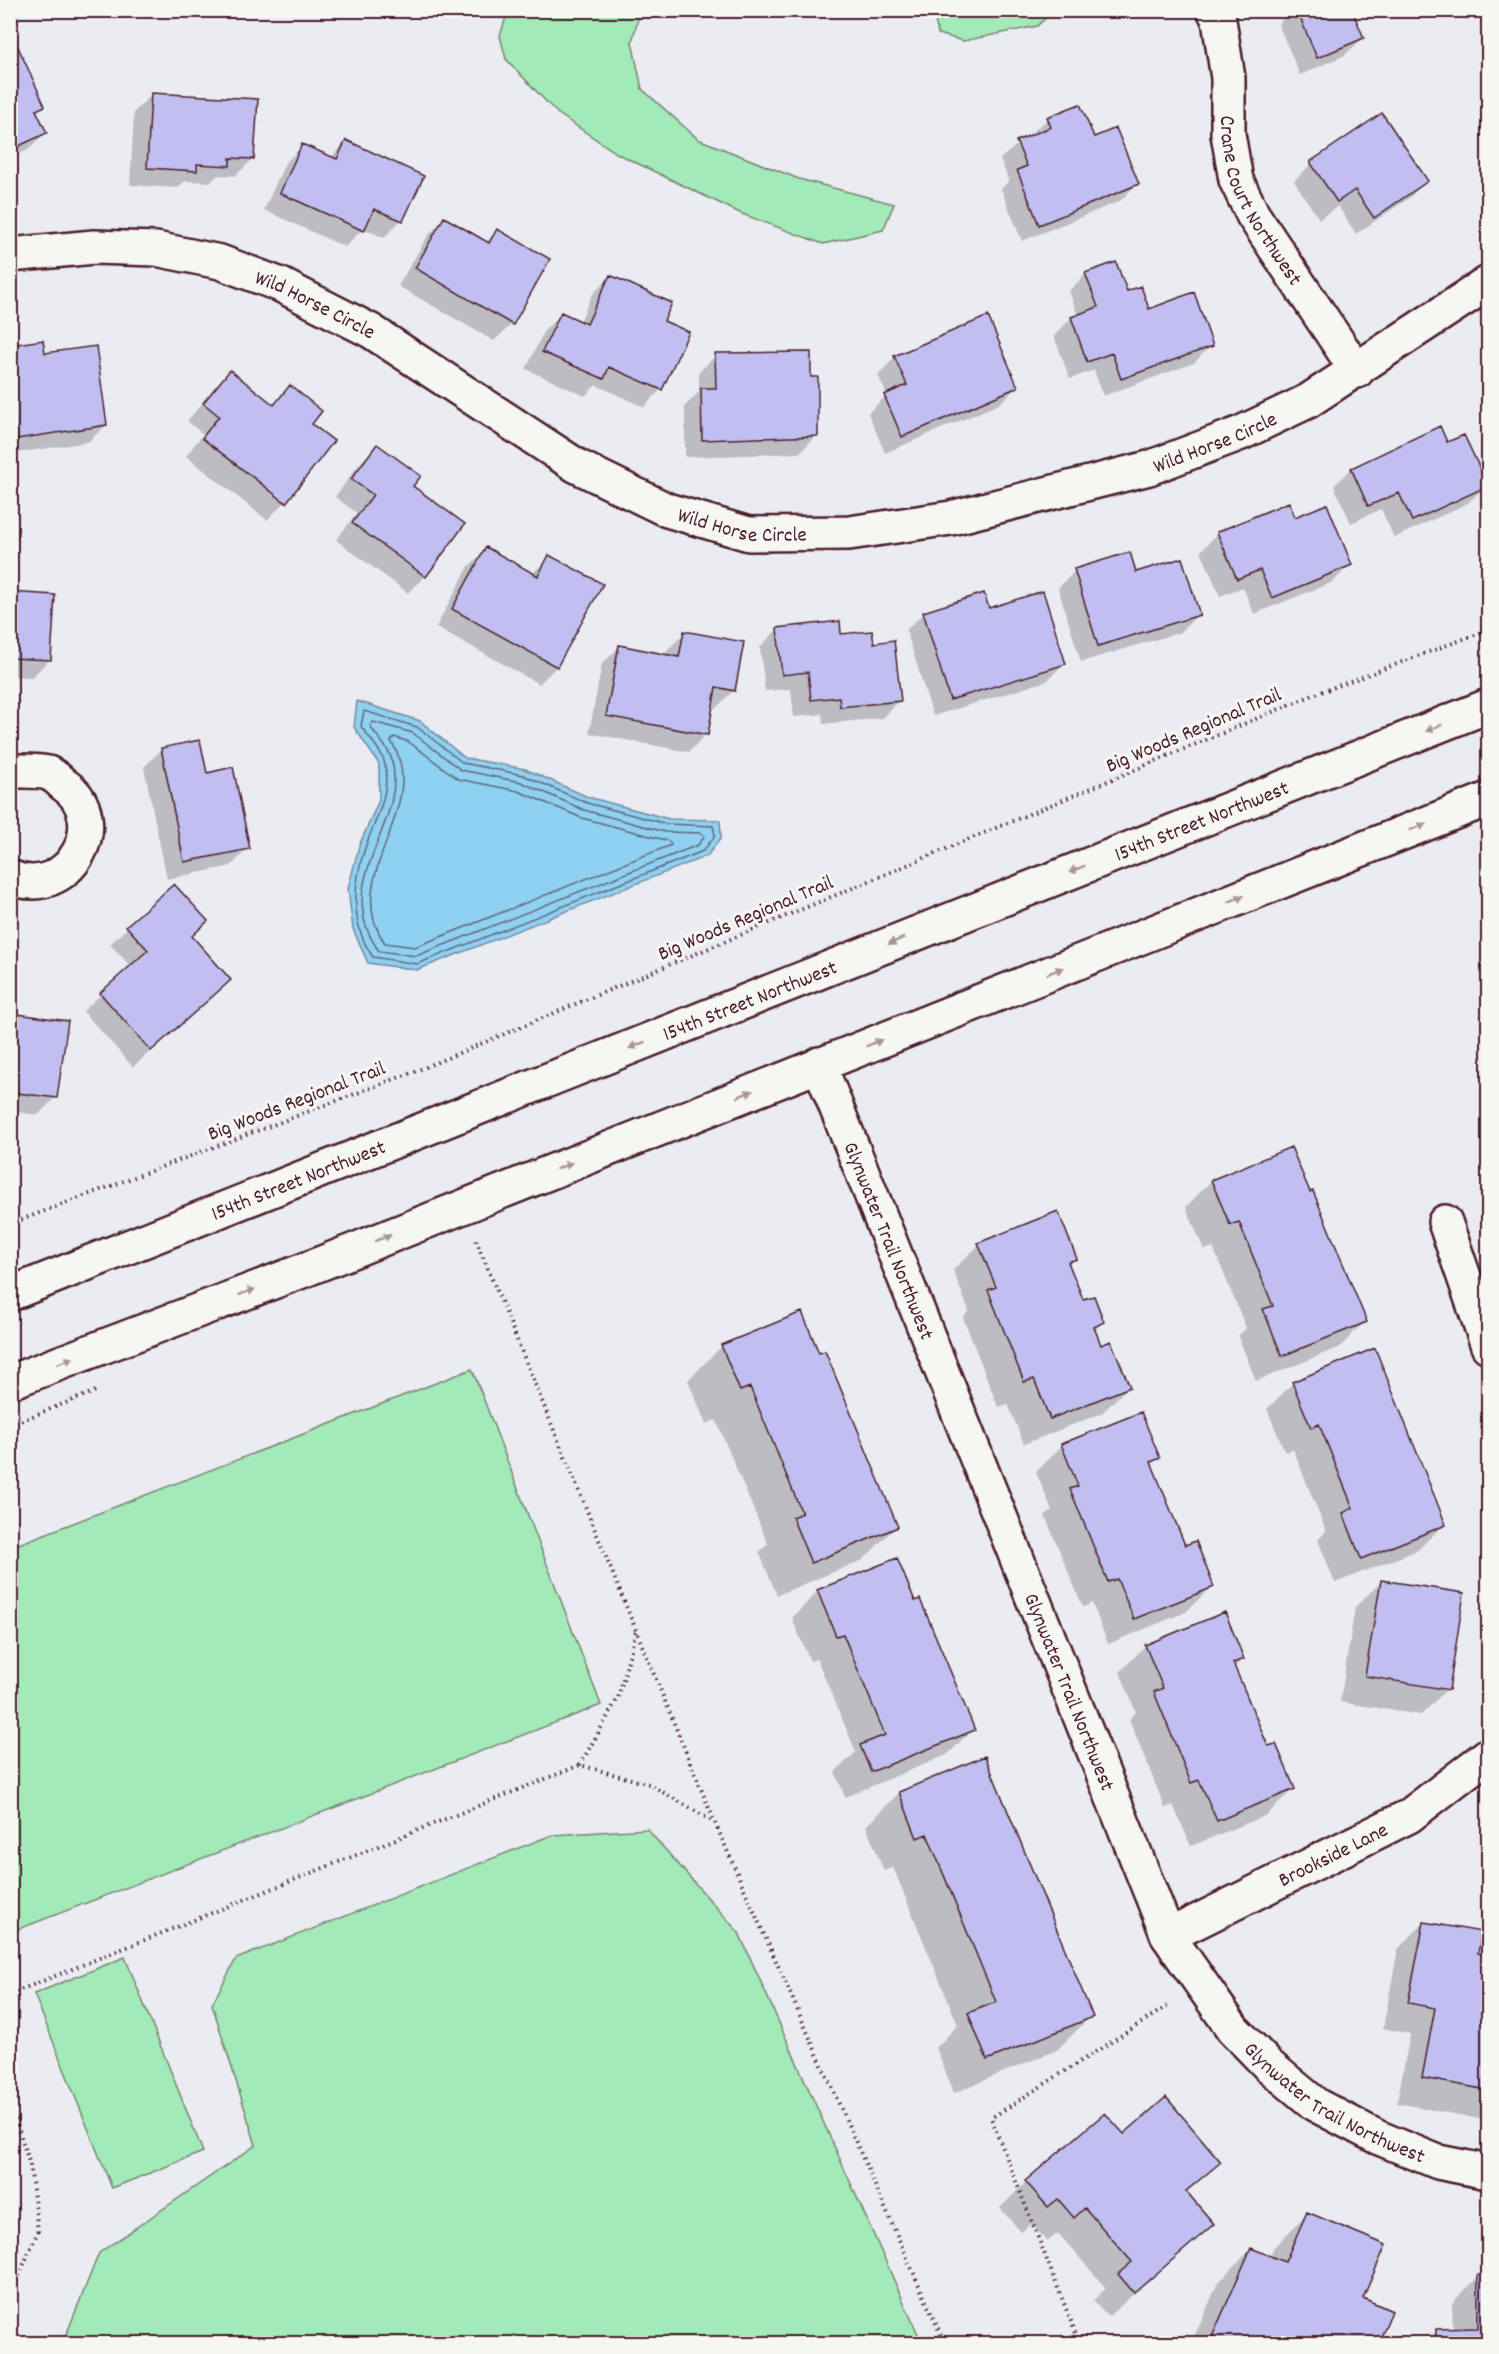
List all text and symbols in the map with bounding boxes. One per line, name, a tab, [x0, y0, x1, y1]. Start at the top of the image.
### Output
street label: Crane Court Northwest	[1210, 116, 1308, 293]
street label: Wild Horse Circle	[250, 264, 380, 349]
street label: Wild Horse Circle	[1150, 406, 1283, 483]
street label: Wild Horse Circle	[673, 502, 807, 552]
street label: Big Woods Regional Trail	[1102, 681, 1287, 782]
one-way arrow	[1425, 723, 1443, 733]
street label: 154th Street Northwest	[1111, 775, 1294, 871]
one-way arrow	[1409, 822, 1427, 832]
one-way arrow	[1068, 865, 1086, 875]
street label: Big Woods Regional Trail	[654, 869, 839, 970]
one-way arrow	[1228, 894, 1246, 904]
one-way arrow	[887, 937, 905, 947]
street label: 154th Street Northwest	[659, 954, 843, 1051]
one-way arrow	[1046, 966, 1064, 975]
one-way arrow	[865, 1038, 883, 1047]
one-way arrow	[628, 1040, 646, 1050]
street label: Big Woods Regional Trail	[204, 1055, 390, 1151]
one-way arrow	[737, 1089, 755, 1099]
street label: 154th Street Northwest	[207, 1134, 391, 1230]
street label: Glynwater Trail Northwest	[834, 1138, 940, 1345]
one-way arrow	[555, 1161, 573, 1170]
one-way arrow	[374, 1233, 392, 1242]
one-way arrow	[238, 1286, 256, 1296]
one-way arrow	[56, 1356, 74, 1366]
street label: Glynwater Trail Northwest	[1014, 1589, 1121, 1796]
street label: Brookside Lane	[1274, 1817, 1394, 1897]
street label: Glynwater Trail Northwest	[1235, 2036, 1429, 2173]

